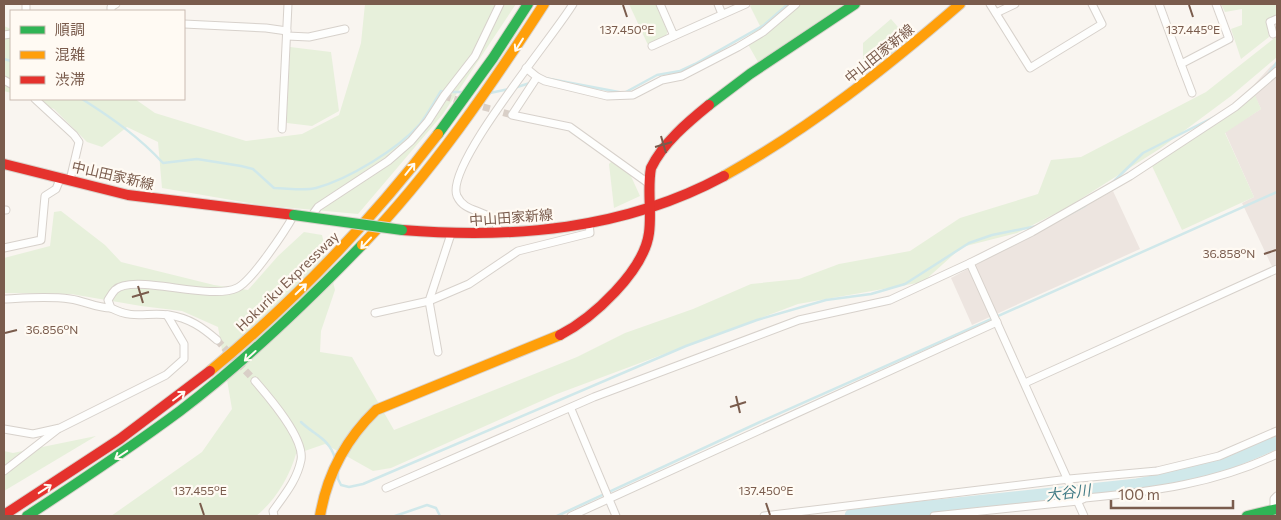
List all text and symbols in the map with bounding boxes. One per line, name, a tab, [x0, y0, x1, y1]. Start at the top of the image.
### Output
legend	[10, 10, 185, 100]
text: 順調	[55, 20, 85, 38]
street label: 中山田家新線	[841, 20, 917, 86]
text: 137.450°E	[600, 22, 654, 36]
text: 137.445°E	[1166, 22, 1220, 36]
one-way arrow	[513, 38, 523, 52]
text: 混雑	[55, 45, 85, 63]
text: 渋滞	[55, 70, 85, 88]
street label: 中山田家新線	[70, 157, 156, 193]
one-way arrow	[405, 163, 416, 176]
street label: 中山田家新線	[469, 206, 553, 228]
street label: Hokuriku Expressway	[232, 228, 342, 334]
one-way arrow	[360, 236, 372, 249]
text: 36.858°N	[1203, 246, 1255, 260]
one-way arrow	[295, 283, 307, 295]
text: 36.856°N	[26, 322, 78, 336]
one-way arrow	[243, 350, 256, 362]
one-way arrow	[172, 391, 185, 402]
one-way arrow	[114, 450, 128, 461]
scale bar	[1111, 478, 1234, 510]
water label: 大谷川	[1045, 480, 1093, 504]
text: 137.455°E	[173, 483, 227, 497]
text: 137.450°E	[739, 483, 793, 497]
one-way arrow	[38, 484, 52, 494]
text: 100 m	[1118, 485, 1160, 503]

